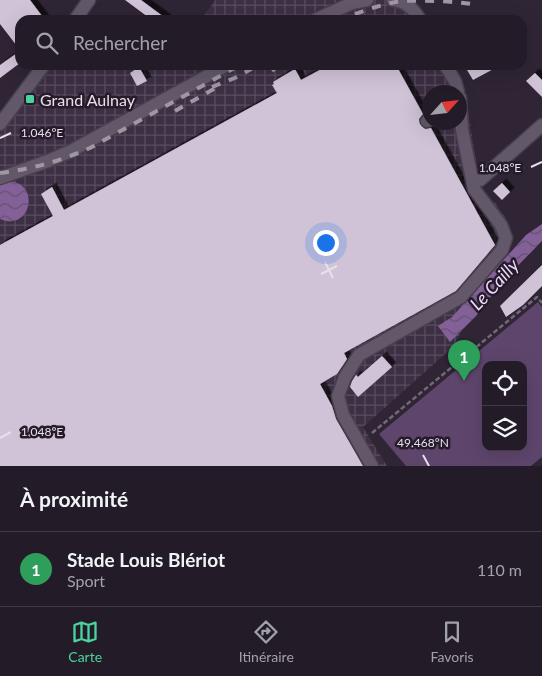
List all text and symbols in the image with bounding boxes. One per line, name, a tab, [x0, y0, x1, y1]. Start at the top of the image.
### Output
search box	[15, 15, 527, 70]
icon: search	[33, 29, 61, 57]
text: Rechercher	[73, 31, 167, 54]
north arrow	[422, 85, 467, 130]
place label: Grand Aulnay	[40, 90, 136, 109]
marker: Grand Aulnay	[24, 93, 36, 105]
text: 1.046°E	[21, 125, 63, 140]
text: 1.048°E	[479, 160, 521, 175]
your location	[313, 230, 339, 256]
water label: Le Cailly	[465, 254, 523, 314]
pin: 1	[448, 340, 480, 381]
map controls	[482, 361, 527, 451]
button: locate	[482, 361, 527, 406]
button: layers	[482, 406, 527, 451]
text: 1.048°E	[21, 424, 63, 439]
text: 49.468°N	[397, 435, 449, 450]
text: À proximité	[20, 486, 128, 511]
text: Stade Louis Blériot	[67, 548, 225, 571]
text: 1	[31, 560, 41, 579]
text: 110 m	[477, 560, 522, 579]
text: Sport	[67, 571, 105, 590]
tab: Carte	[68, 618, 102, 665]
tab: Itinéraire	[239, 618, 294, 665]
tab: Favoris	[430, 618, 474, 665]

